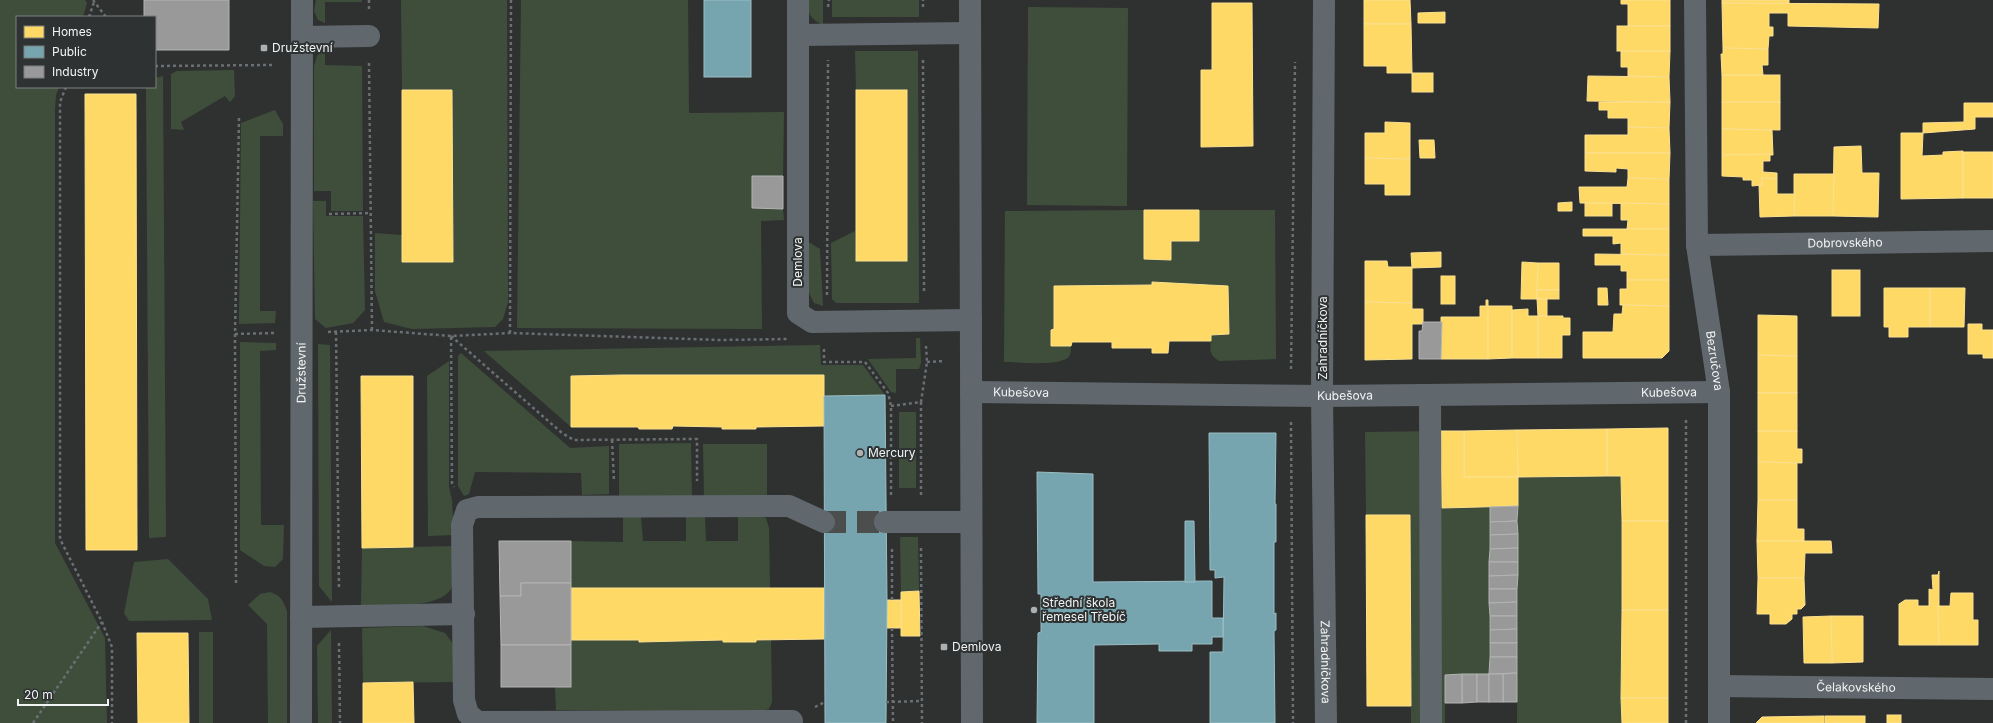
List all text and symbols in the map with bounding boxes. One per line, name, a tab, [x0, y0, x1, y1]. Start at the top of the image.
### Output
legend	[16, 16, 156, 88]
text: Homes	[52, 24, 92, 39]
place label: Družstevní	[272, 40, 333, 55]
marker: Družstevní	[259, 43, 269, 53]
text: Public	[52, 44, 87, 59]
text: Industry	[52, 64, 99, 79]
street label: Dobrovského	[1807, 234, 1883, 251]
street label: Demlova	[790, 237, 805, 287]
street label: Zahradníčkova	[1315, 296, 1330, 380]
street label: Bezručova	[1703, 330, 1727, 392]
street label: Družstevní	[293, 343, 309, 403]
street label: Kubešova	[993, 384, 1049, 400]
street label: Kubešova	[1641, 384, 1697, 400]
street label: Kubešova	[1317, 387, 1373, 403]
place label: Mercury	[868, 445, 916, 460]
marker: Mercury	[855, 448, 865, 458]
place label: Střední škola řemesel Třebíč	[1042, 595, 1126, 624]
marker: Střední škola řemesel Třebíč	[1029, 605, 1039, 615]
street label: Zahradníčkova	[1318, 620, 1334, 704]
place label: Demlova	[952, 639, 1001, 654]
marker: Demlova	[939, 642, 949, 652]
street label: Čelakovského	[1816, 679, 1896, 695]
scale bar	[18, 681, 108, 707]
text: 20 m	[24, 687, 53, 702]

